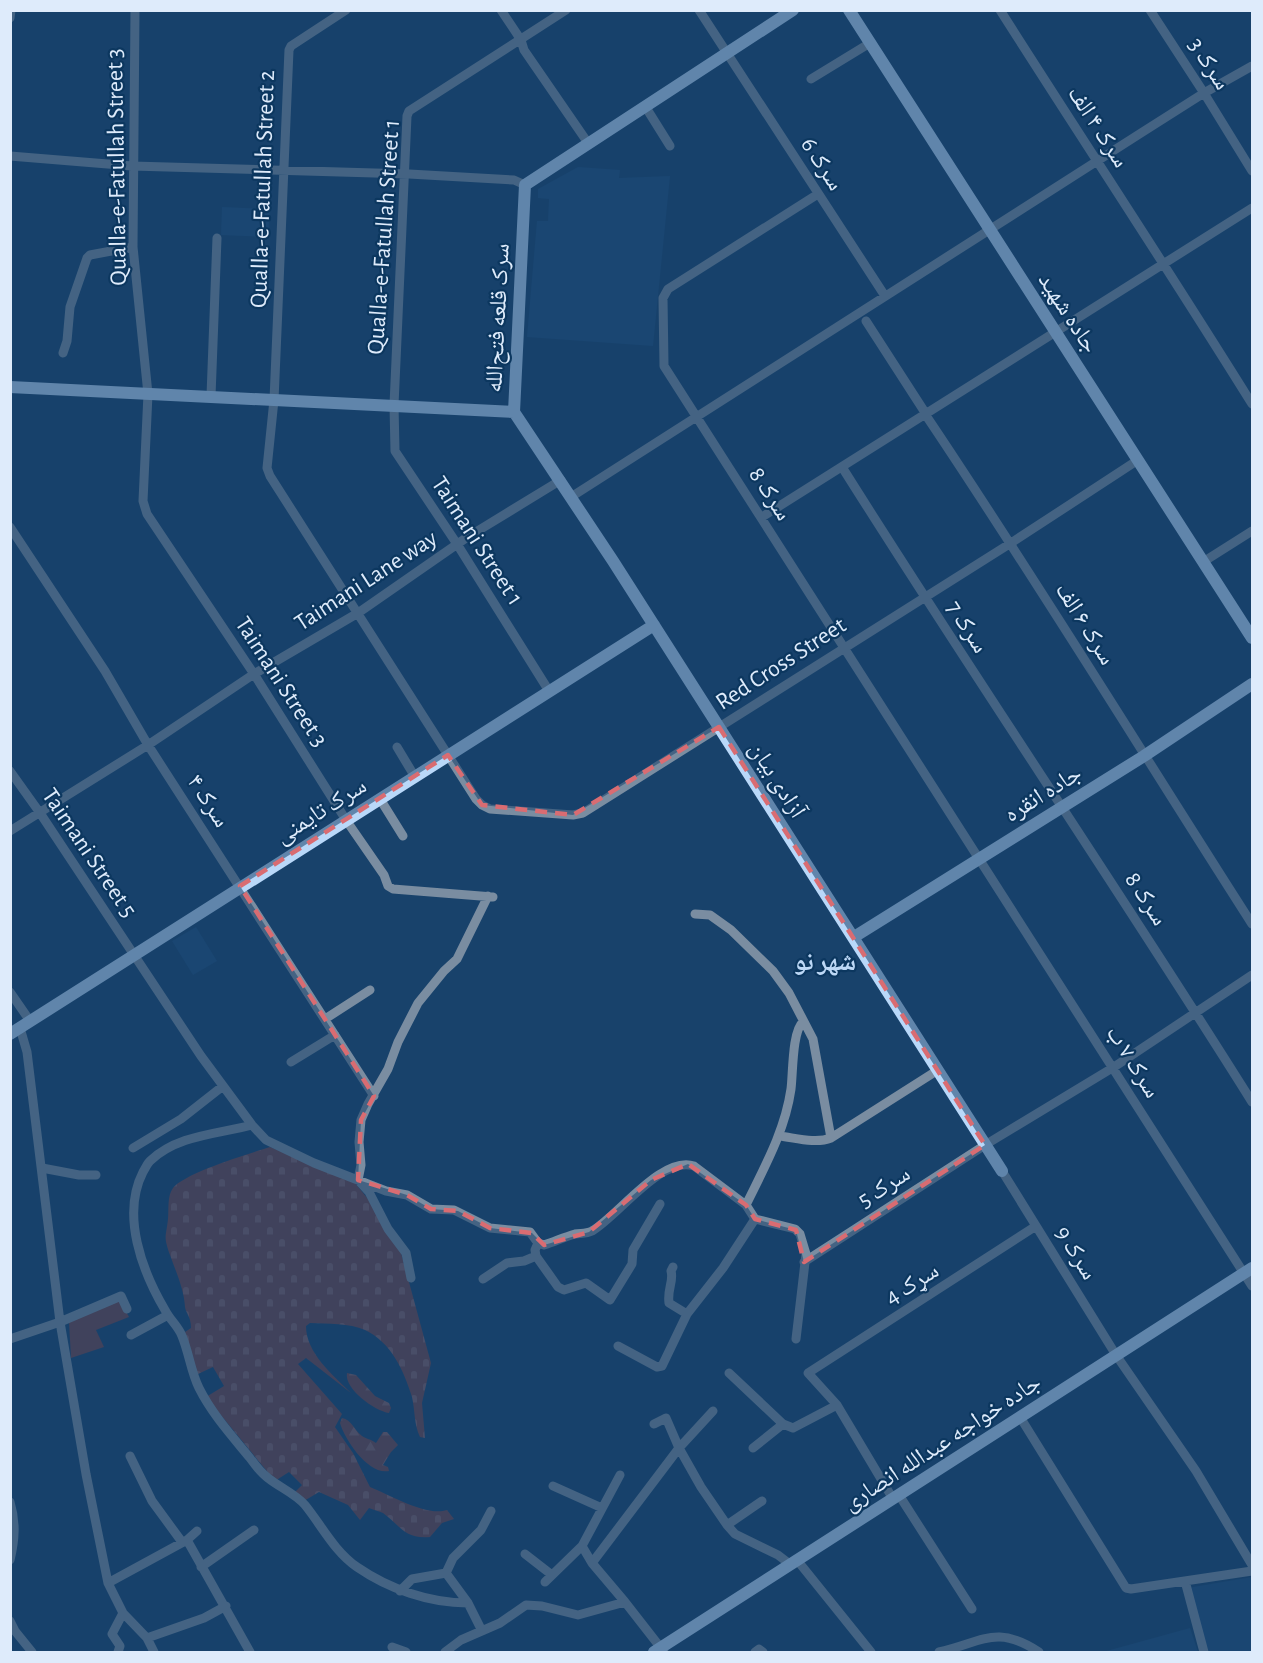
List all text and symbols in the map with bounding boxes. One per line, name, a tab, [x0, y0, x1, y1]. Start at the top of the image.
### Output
street label: سرک 3	[1184, 34, 1234, 94]
street label: Qualla-e-Fatullah Street 3	[103, 48, 131, 286]
street label: Qualla-e-Fatullah Street 2	[247, 70, 279, 308]
street label: سرک ۴ الف	[1063, 82, 1133, 172]
street label: Qualla-e-Fatullah Street 1	[364, 119, 404, 355]
street label: سرک 6	[796, 133, 848, 195]
street label: سرک قلعه فتح‌الله	[482, 243, 516, 393]
street label: جاده شهید	[1033, 269, 1103, 357]
street label: سرک 8	[744, 463, 796, 525]
street label: Taimani Street 1	[427, 472, 527, 610]
street label: Taimani Lane way	[291, 526, 441, 636]
street label: سرک ۶ الف	[1050, 579, 1120, 669]
street label: سرک 7	[941, 597, 993, 657]
street label: Taimani Street 3	[230, 613, 332, 751]
street label: Red Cross Street	[712, 613, 851, 715]
street label: آزادی بیان	[744, 737, 811, 824]
street label: جاده انقره	[1000, 761, 1086, 827]
street label: سرک ۴	[182, 770, 234, 832]
street label: سرک تایمنی	[271, 774, 371, 849]
street label: Taimani Street 5	[37, 784, 141, 922]
street label: سرک 8	[1120, 868, 1172, 930]
district label: شهر نو	[794, 949, 856, 976]
street label: سرک ۷ ب	[1101, 1022, 1164, 1103]
street label: سرک 5	[854, 1161, 914, 1213]
street label: سرک 9	[1050, 1222, 1102, 1284]
street label: سړک 4	[881, 1258, 944, 1311]
street label: جاده خواجه عبدالله انصاری	[839, 1370, 1046, 1517]

